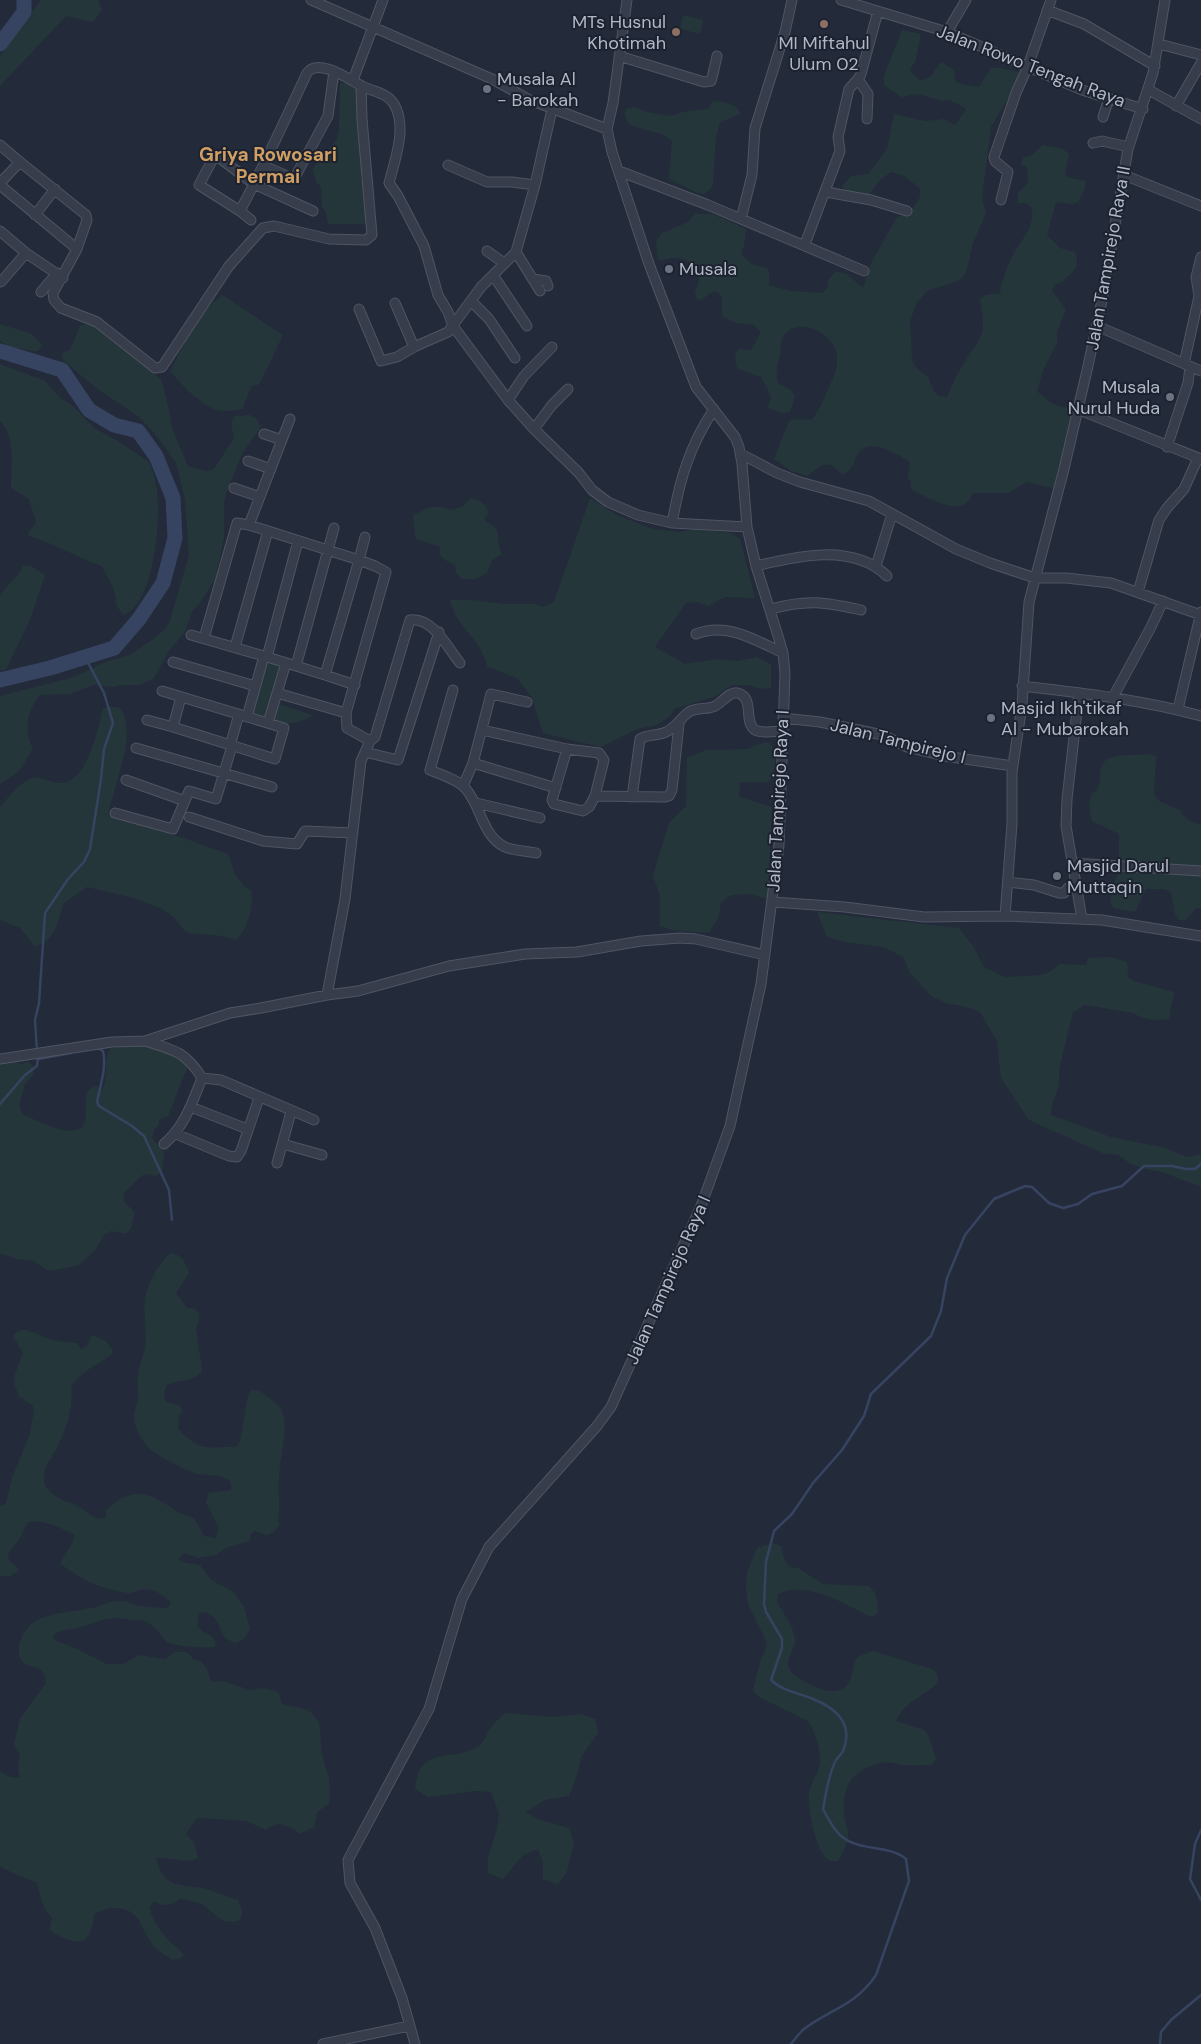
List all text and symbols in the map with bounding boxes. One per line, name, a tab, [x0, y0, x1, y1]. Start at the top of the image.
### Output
place label: MTs Husnul Khotimah	[572, 10, 666, 55]
marker: MI Miftahul Ulum 02	[818, 18, 830, 30]
street label: Jalan Rowo Tengah Raya	[933, 19, 1129, 113]
marker: MTs Husnul Khotimah	[670, 26, 682, 38]
place label: MI Miftahul Ulum 02	[778, 31, 870, 76]
place label: Musala Al - Barokah	[497, 67, 578, 112]
marker: Musala Al - Barokah	[481, 83, 493, 95]
district label: Griya Rowosari Permai	[199, 142, 337, 189]
street label: Jalan Tampirejo Raya II	[1080, 164, 1136, 352]
place label: Musala	[679, 257, 737, 281]
marker: Musala	[663, 263, 675, 275]
place label: Musala Nurul Huda	[1068, 375, 1160, 420]
marker: Musala Nurul Huda	[1164, 391, 1176, 403]
place label: Masjid Ikh'tikaf Al - Mubarokah	[1001, 696, 1129, 741]
street label: Jalan Tampirejo Raya I	[761, 709, 795, 893]
marker: Masjid Ikh'tikaf Al - Mubarokah	[985, 712, 997, 724]
street label: Jalan Tampirejo I	[828, 713, 968, 769]
place label: Masjid Darul Muttaqin	[1067, 854, 1169, 899]
marker: Masjid Darul Muttaqin	[1051, 870, 1063, 882]
street label: Jalan Tampirejo Raya I	[620, 1192, 716, 1368]

